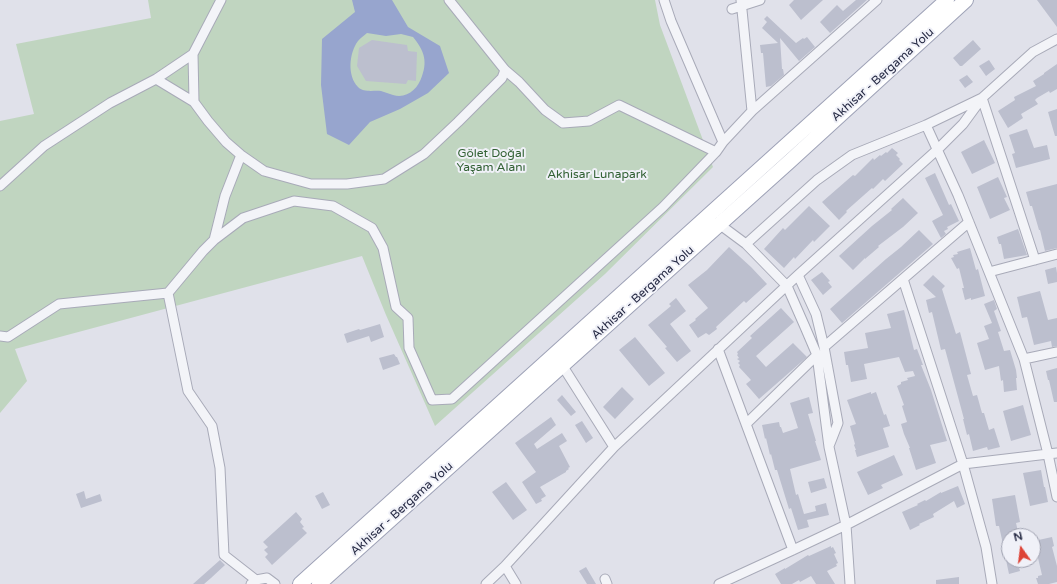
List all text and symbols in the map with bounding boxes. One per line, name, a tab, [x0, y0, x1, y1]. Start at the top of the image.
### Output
street label: Akhisar - Bergama Yolu	[829, 25, 937, 125]
park label: Gölet Doğal Yaşam Alanı	[457, 147, 525, 175]
park label: Akhisar Lunapark	[547, 168, 647, 182]
street label: Akhisar - Bergama Yolu	[589, 243, 697, 343]
street label: Akhisar - Bergama Yolu	[348, 459, 456, 559]
north arrow	[1001, 528, 1041, 568]
text: N	[1012, 529, 1024, 544]

